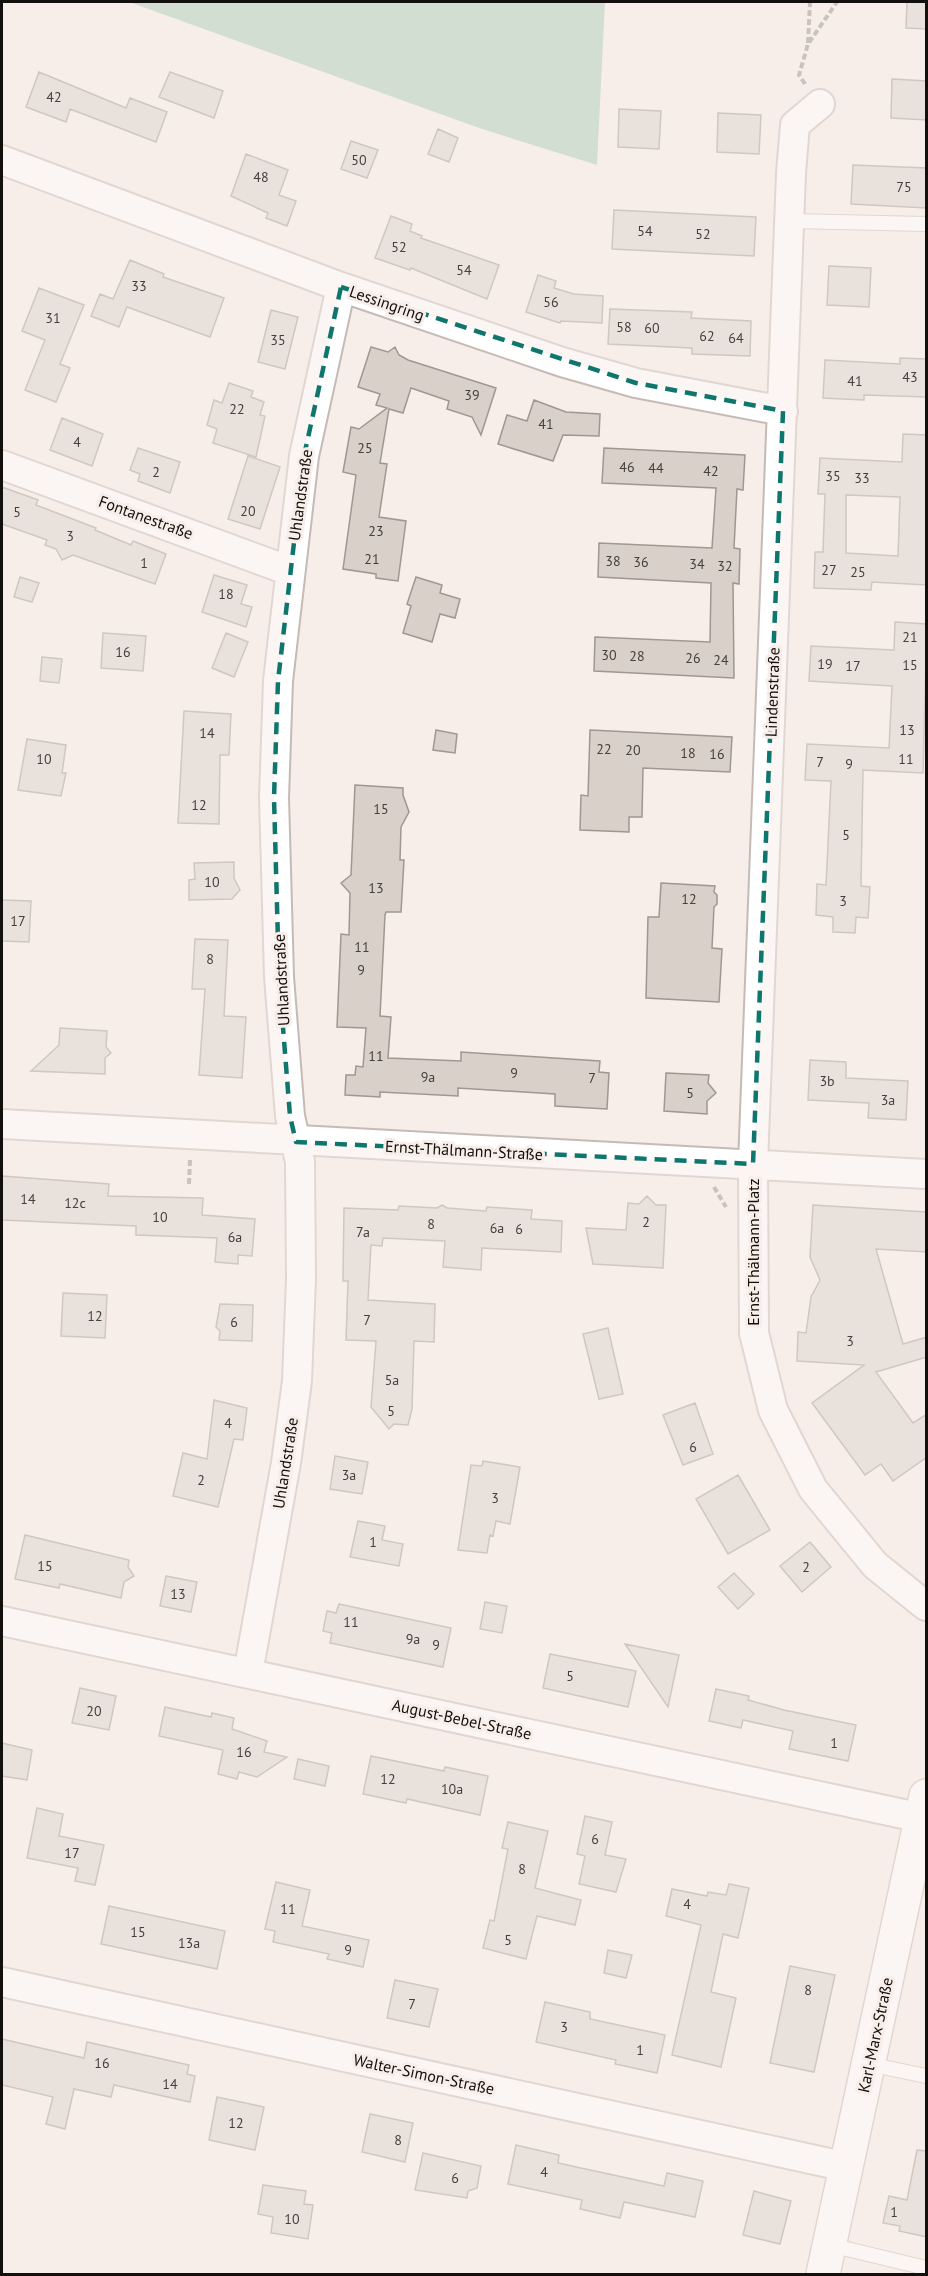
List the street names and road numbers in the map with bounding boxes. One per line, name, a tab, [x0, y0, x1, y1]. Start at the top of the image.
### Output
street label: Lessingring	[347, 281, 427, 325]
street label: Uhlandstraße	[284, 448, 316, 542]
street label: Fontanestraße	[96, 491, 196, 543]
street label: Lindenstraße	[760, 647, 784, 737]
street label: Uhlandstraße	[269, 933, 293, 1027]
street label: Ernst-Thälmann-Straße	[384, 1136, 544, 1164]
street label: Ernst-Thälmann-Platz	[743, 1178, 763, 1326]
street label: Uhlandstraße	[268, 1416, 302, 1510]
street label: August-Bebel-Straße	[390, 1694, 534, 1744]
street label: Karl-Marx-Straße	[853, 1976, 897, 2094]
street label: Walter-Simon-Straße	[352, 2049, 496, 2099]

